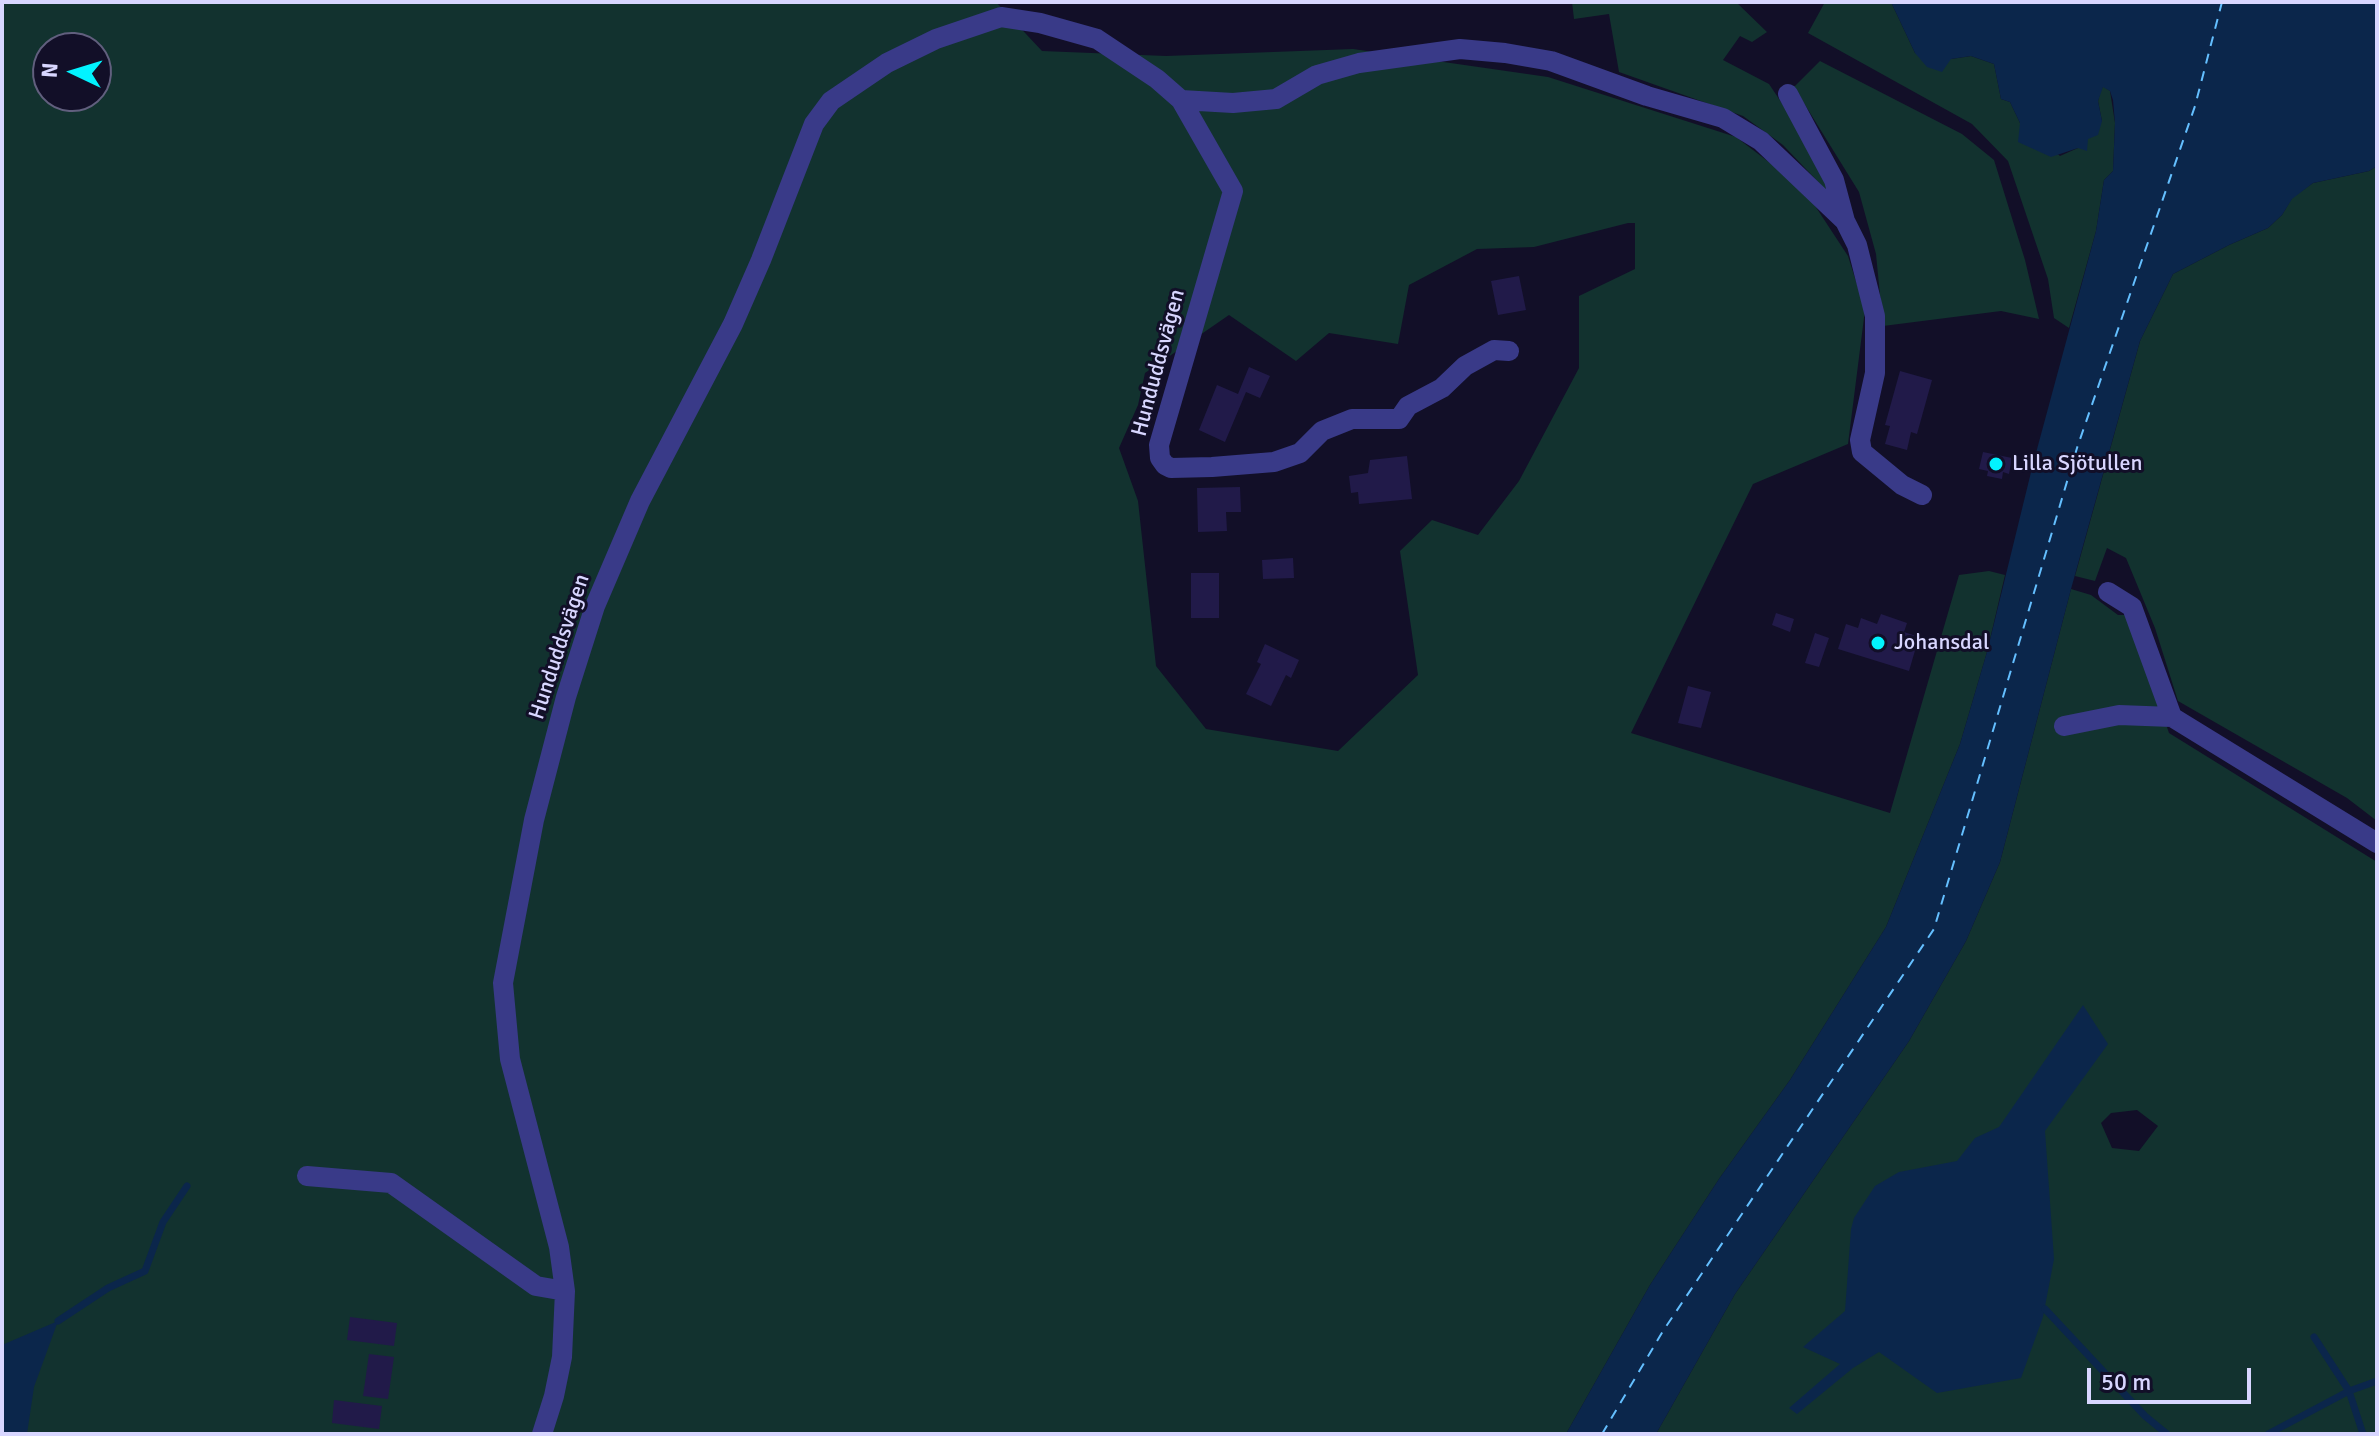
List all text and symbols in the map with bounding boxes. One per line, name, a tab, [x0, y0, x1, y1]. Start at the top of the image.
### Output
north arrow	[32, 32, 112, 112]
text: N	[36, 62, 64, 79]
street label: Hunduddsvägen	[1127, 287, 1191, 439]
place label: Lilla Sjötullen	[2012, 451, 2143, 477]
marker: Lilla Sjötullen	[1987, 455, 2005, 473]
street label: Hunduddsvägen	[524, 571, 596, 723]
place label: Johansdal	[1894, 630, 1989, 656]
marker: Johansdal	[1869, 634, 1887, 652]
scale bar	[2091, 1352, 2255, 1402]
text: 50 m	[2101, 1367, 2151, 1397]

